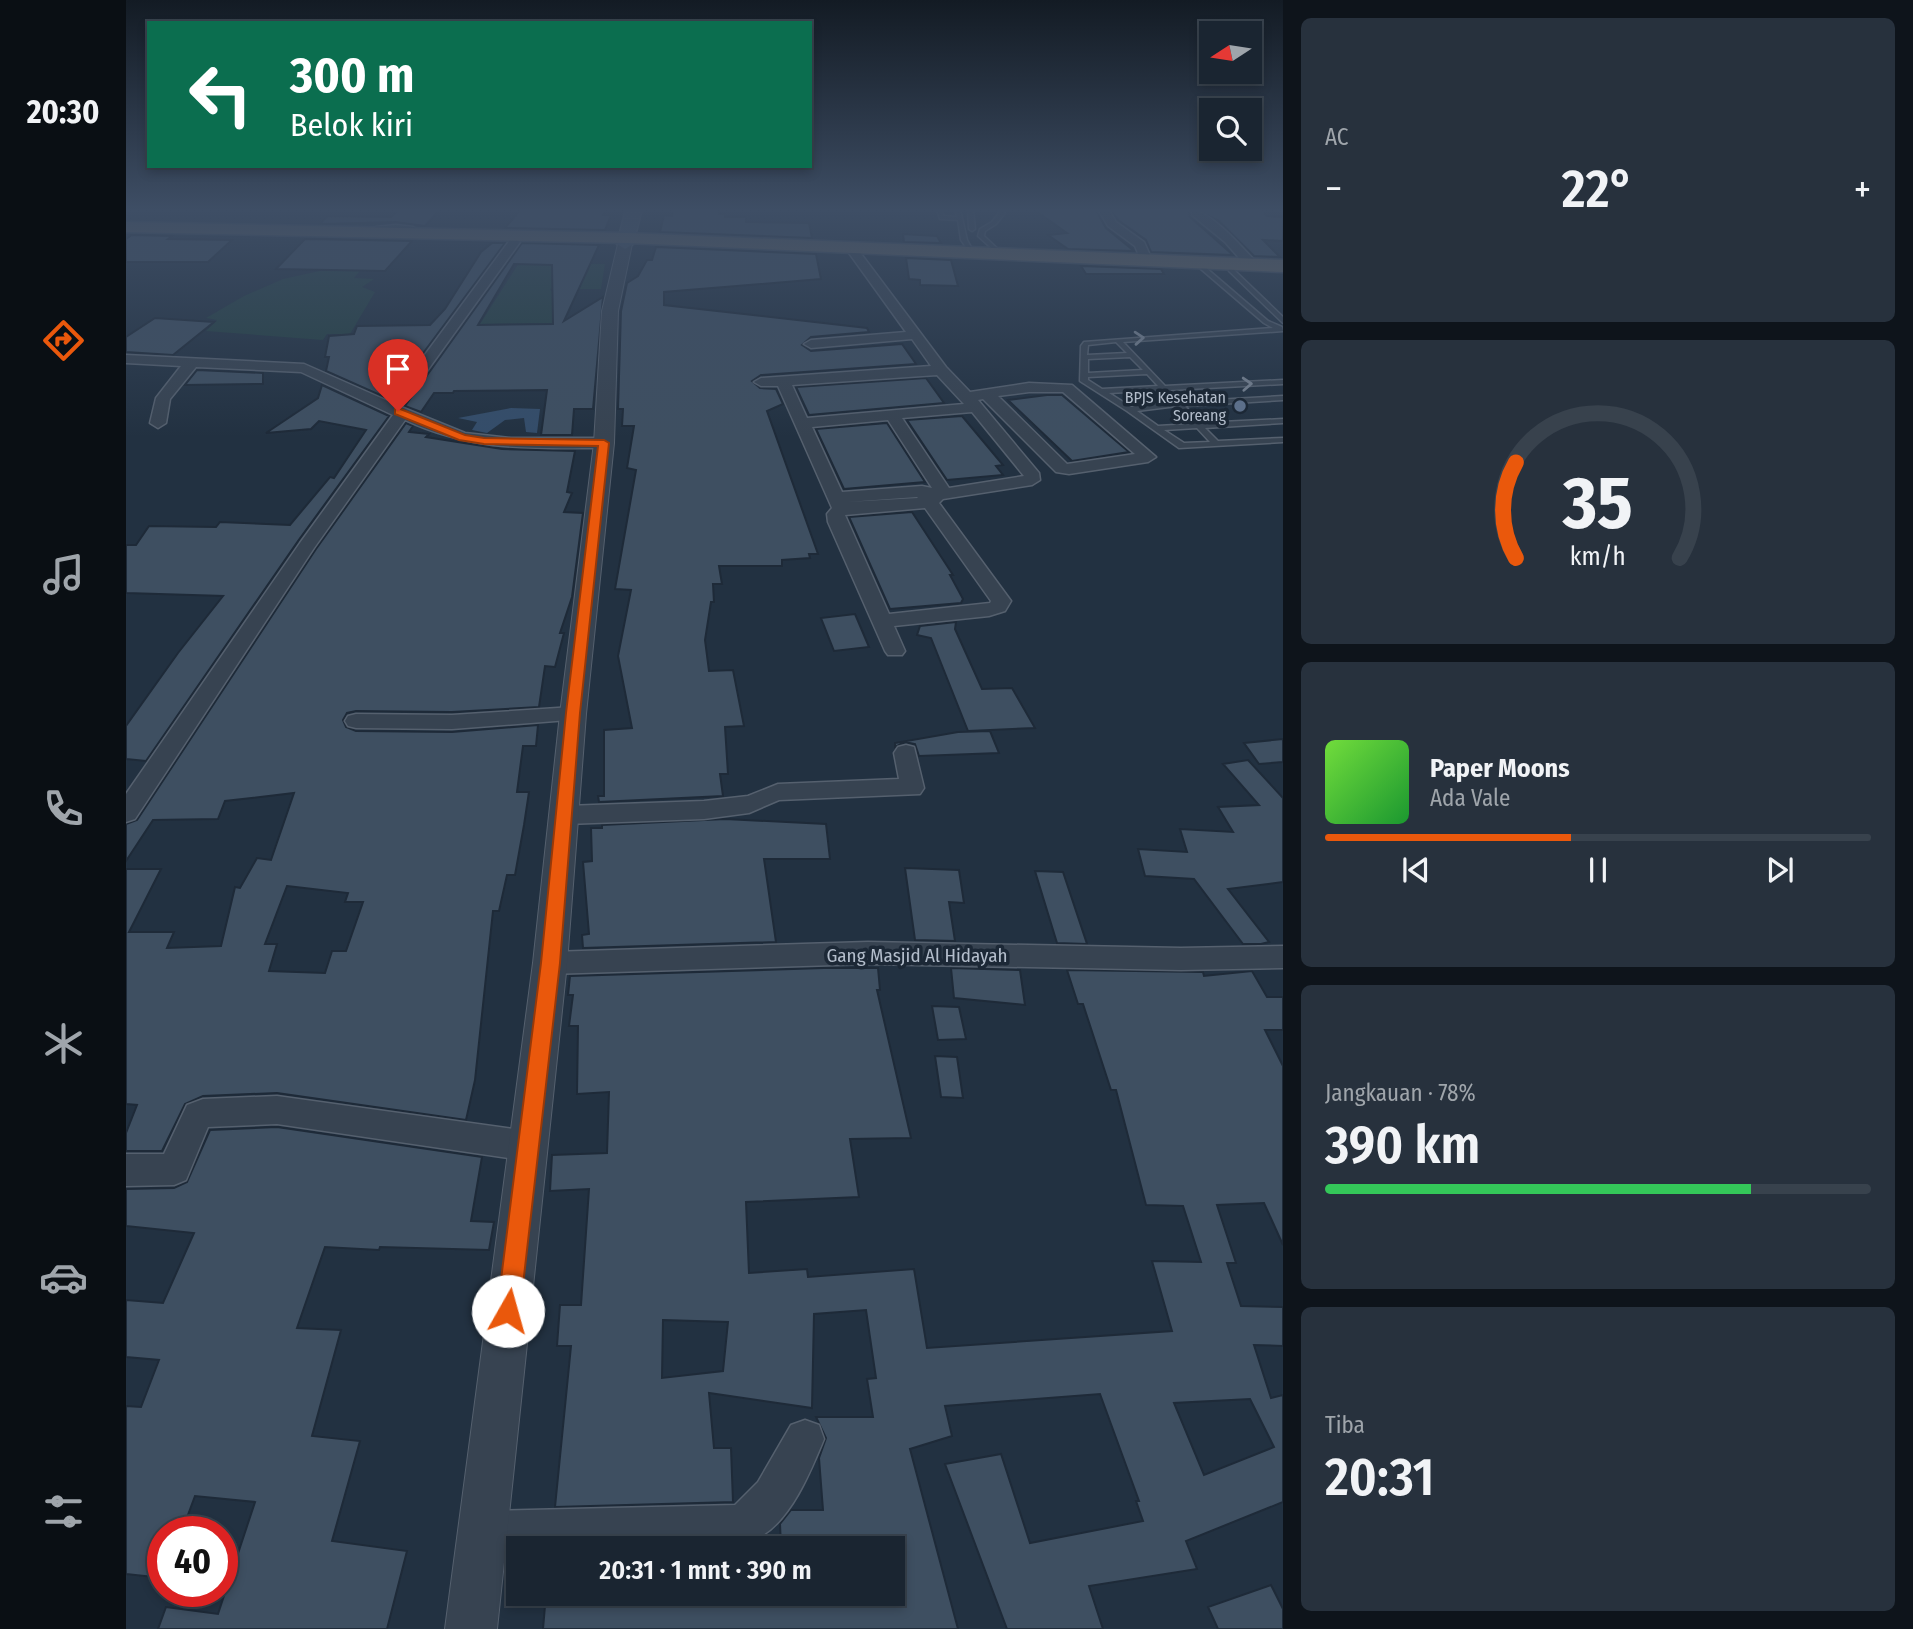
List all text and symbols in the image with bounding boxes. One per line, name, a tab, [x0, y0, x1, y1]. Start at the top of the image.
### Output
north arrow	[1199, 21, 1262, 84]
map controls	[1199, 21, 1262, 161]
text: 300 m	[290, 46, 414, 105]
icon: left	[175, 49, 266, 140]
text: 20:30	[27, 93, 99, 131]
button: search	[1199, 98, 1262, 161]
text: Belok kiri	[290, 106, 413, 144]
text: AC	[1325, 123, 1349, 151]
text: 22°	[1562, 158, 1634, 221]
text: −	[1325, 166, 1342, 212]
text: +	[1854, 166, 1871, 212]
icon: directions	[39, 316, 88, 365]
one-way arrow	[1134, 331, 1145, 346]
pin	[368, 339, 428, 411]
icon: arrive	[379, 350, 417, 388]
one-way arrow	[1241, 376, 1252, 391]
place label: BPJS Kesehatan Soreang	[1125, 388, 1226, 425]
marker: BPJS Kesehatan Soreang	[1232, 398, 1248, 414]
text: 35	[1562, 461, 1633, 548]
text: km/h	[1570, 542, 1626, 572]
icon: music	[39, 550, 88, 599]
text: Paper Moons	[1430, 753, 1570, 784]
icon: phone	[39, 784, 88, 833]
text: Ada Vale	[1430, 784, 1510, 812]
icon: previous	[1397, 851, 1435, 889]
icon: pause	[1579, 851, 1617, 889]
icon: next	[1761, 851, 1799, 889]
street label: Gang Masjid Al Hidayah	[826, 944, 1008, 967]
icon: climate	[39, 1019, 88, 1068]
text: Jangkauan · 78%	[1325, 1079, 1476, 1107]
text: 390 km	[1325, 1114, 1480, 1177]
icon: car	[39, 1253, 88, 1302]
position arrow	[471, 1274, 545, 1348]
text: Tiba	[1325, 1411, 1365, 1439]
text: 20:31	[1325, 1446, 1434, 1509]
icon: filters	[39, 1487, 88, 1536]
speed limit sign: 40	[147, 1516, 238, 1607]
text: 20:31 · 1 mnt · 390 m	[599, 1555, 812, 1586]

